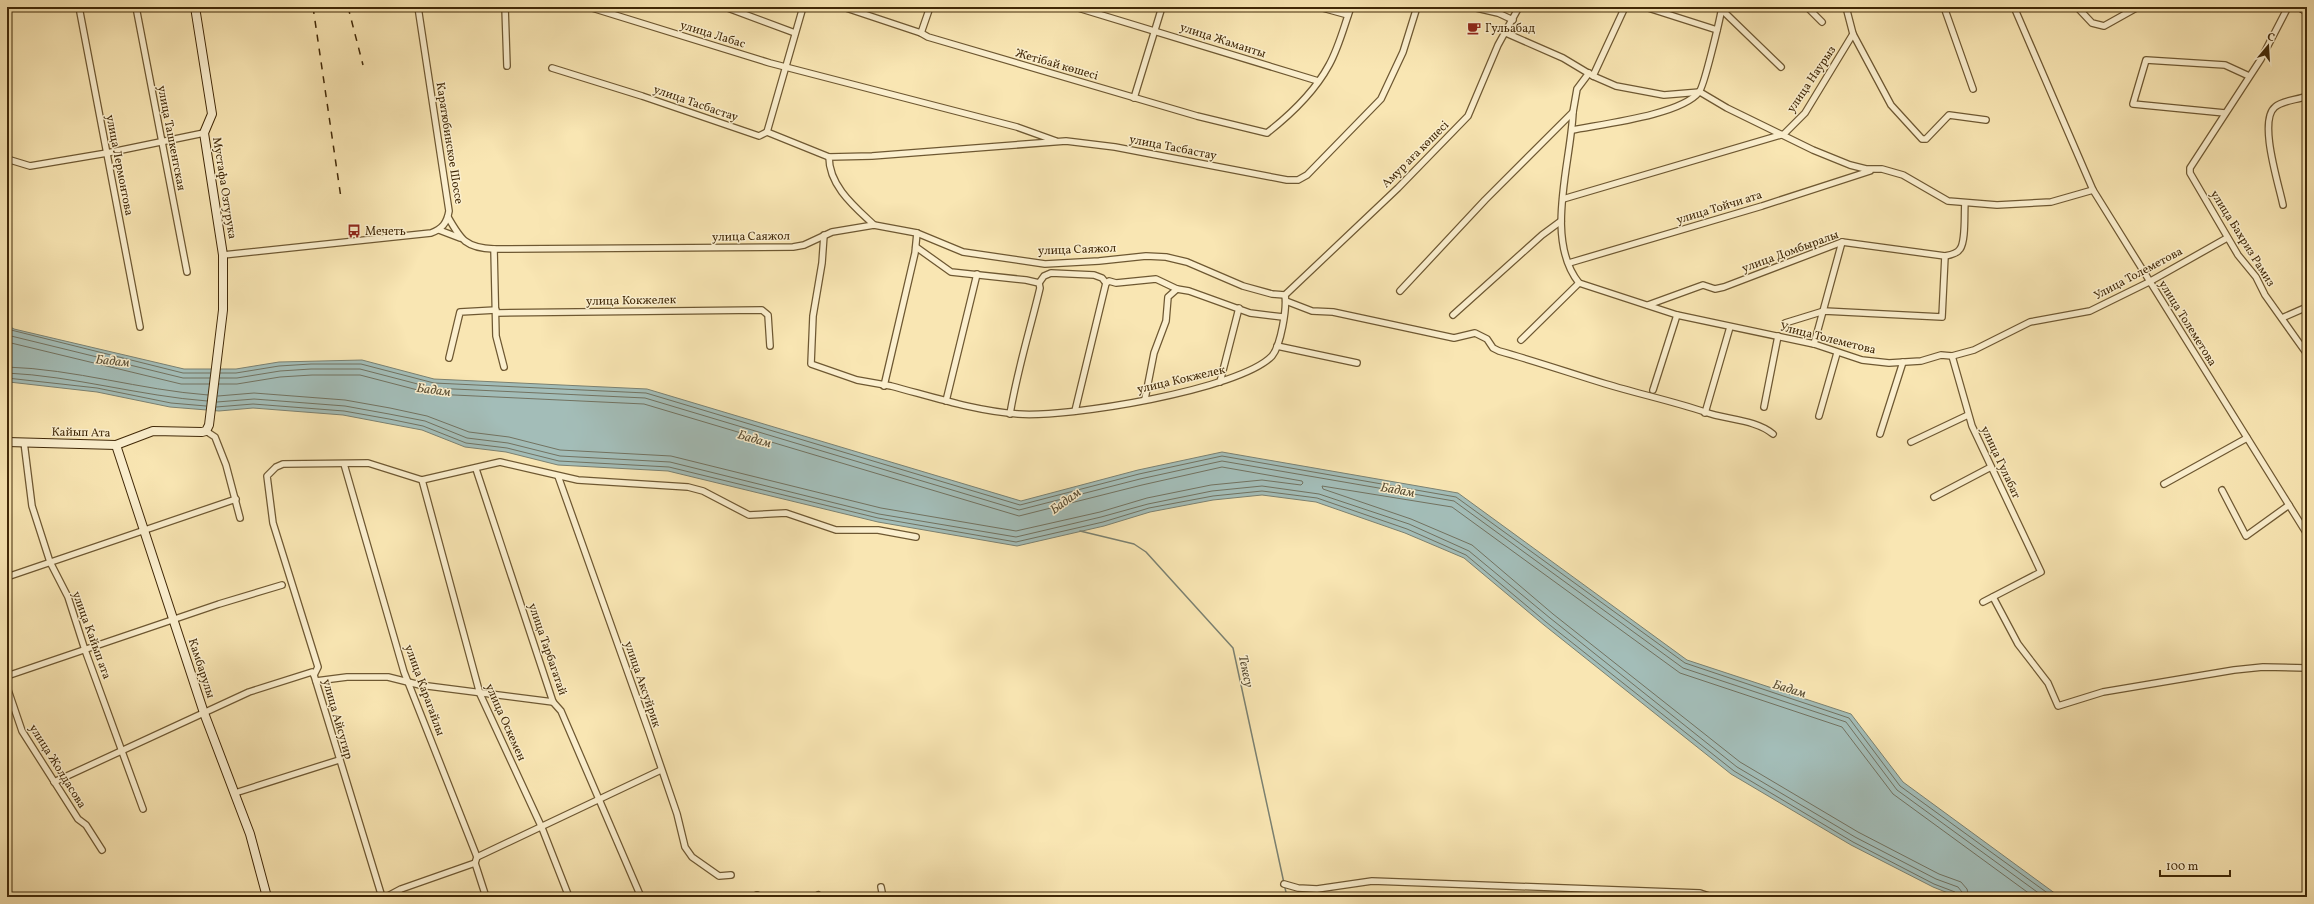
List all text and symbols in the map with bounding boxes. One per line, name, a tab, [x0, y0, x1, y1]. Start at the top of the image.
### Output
street label: улица Лабас	[678, 17, 747, 52]
street label: улица Жаманты	[1178, 20, 1268, 63]
cafe icon: Гульабад	[1466, 20, 1482, 36]
place label: Гульабад	[1485, 21, 1535, 37]
north arrow	[2248, 26, 2288, 66]
text: С	[2265, 30, 2276, 46]
street label: улица Наурыз	[1784, 43, 1840, 116]
street label: Жетібай көшесі	[1013, 45, 1100, 85]
street label: Каратюбинское Шоссе	[431, 81, 467, 205]
street label: улица Тасбастау	[651, 82, 741, 126]
street label: улица Ташкентская	[153, 84, 189, 192]
street label: улица Лермонтова	[101, 113, 137, 217]
street label: Амур аға көшесі	[1379, 117, 1453, 192]
street label: улица Тасбастау	[1128, 132, 1218, 164]
street label: Мустафа Озтурука	[208, 136, 240, 240]
street label: улица Тойчи ата	[1674, 187, 1764, 229]
street label: улица Бахриз Рамиз	[2206, 187, 2278, 290]
bus stop icon: Мечеть	[346, 223, 362, 239]
place label: Мечеть	[365, 224, 406, 240]
street label: улица Домбыралы	[1740, 227, 1841, 277]
street label: улица Саяжол	[712, 228, 791, 246]
street label: улица Саяжол	[1038, 241, 1117, 259]
street label: Улица Толеметова	[2091, 244, 2186, 304]
street label: улица Толеметова	[2154, 277, 2220, 370]
street label: улица Кокжелек	[586, 292, 677, 310]
street label: Улица Толеметова	[1778, 319, 1878, 359]
water label: Бадам	[95, 351, 131, 373]
street label: улица Кокжелек	[1136, 362, 1227, 398]
water label: Бадам	[416, 380, 452, 402]
street label: Кайып Ата	[51, 424, 111, 442]
street label: улица Гулабат	[1976, 424, 2024, 501]
water label: Бадам	[735, 427, 774, 453]
water label: Бадам	[1379, 479, 1416, 503]
water label: Бадам	[1047, 484, 1086, 519]
street label: улица Кайып ата	[68, 589, 114, 682]
street label: улица Тарбагатай	[524, 601, 570, 698]
street label: Камбарулы	[184, 636, 218, 701]
street label: улица Аксуйрик	[620, 639, 665, 730]
street label: улица Карагайлы	[400, 643, 448, 739]
water label: Текесу	[1233, 654, 1257, 689]
water label: Бадам	[1770, 676, 1809, 704]
street label: улица Айсугир	[318, 677, 356, 761]
street label: улица Оскемен	[481, 681, 529, 764]
street label: улица Жолдасова	[25, 721, 90, 812]
scale bar	[2160, 852, 2230, 878]
text: 100 m	[2166, 859, 2199, 875]

